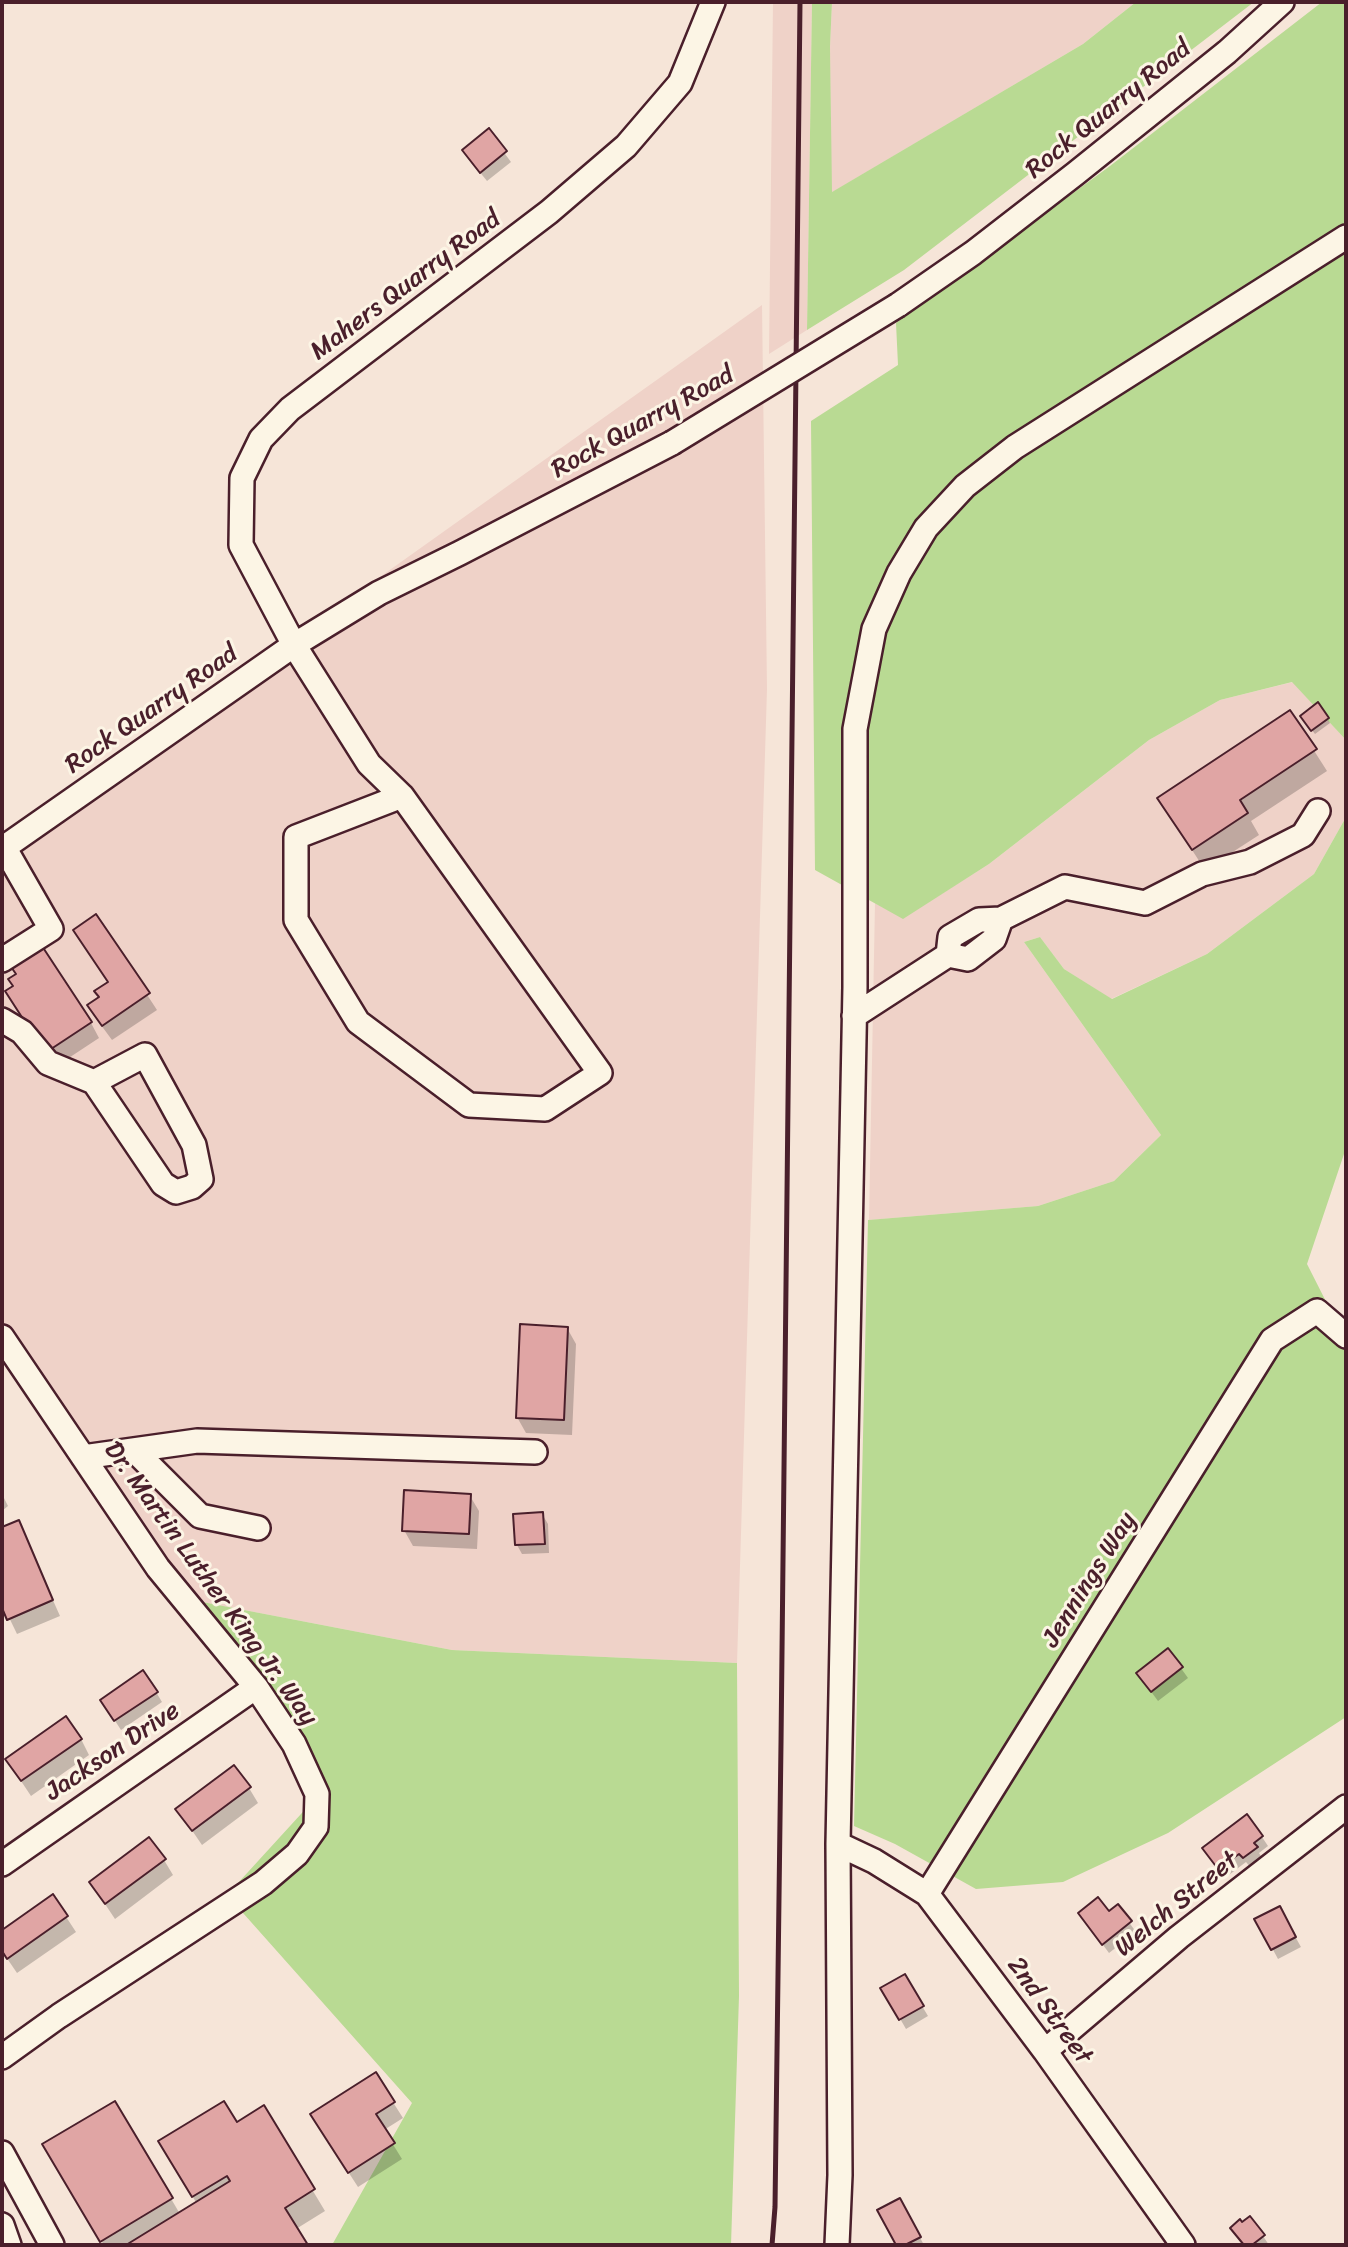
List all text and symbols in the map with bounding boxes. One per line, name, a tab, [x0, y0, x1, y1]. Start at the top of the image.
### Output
street label: Rock Quarry Road	[1020, 34, 1198, 186]
street label: Mahers Quarry Road	[305, 204, 507, 368]
street label: Rock Quarry Road	[546, 360, 740, 486]
street label: Rock Quarry Road	[60, 639, 244, 781]
street label: Dr. Martin Luther King Jr. Way	[96, 1436, 324, 1732]
street label: Jennings Way	[1036, 1507, 1144, 1653]
street label: Jackson Drive	[40, 1696, 186, 1808]
street label: Welch Street	[1109, 1846, 1245, 1964]
street label: 2nd Street	[1000, 1951, 1098, 2071]

